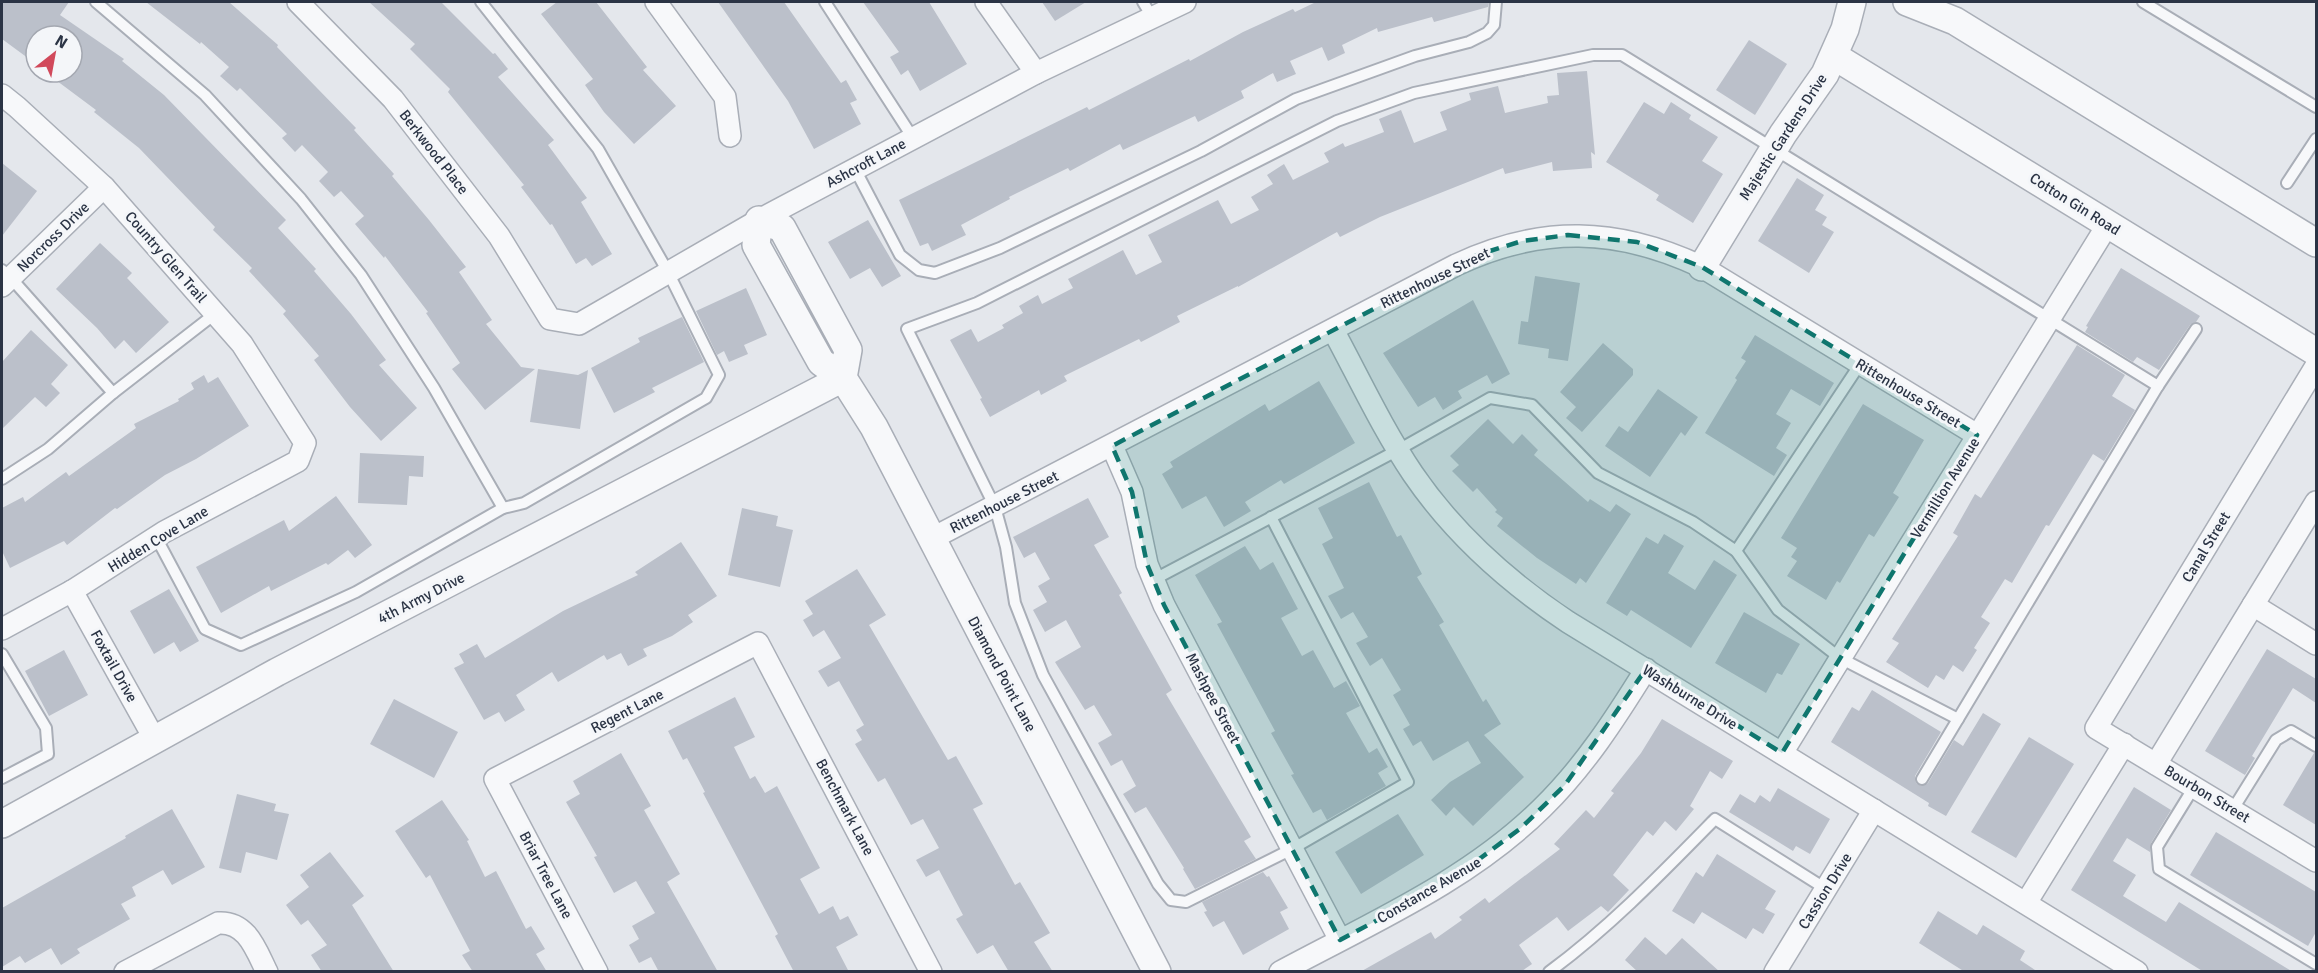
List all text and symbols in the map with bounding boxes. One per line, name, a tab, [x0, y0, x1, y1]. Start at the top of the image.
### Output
north arrow	[24, 24, 84, 84]
text: N	[51, 31, 71, 53]
street label: Majestic Gardens Drive	[1735, 70, 1831, 204]
street label: Berkwood Place	[395, 106, 473, 198]
street label: Ashcroft Lane	[823, 134, 909, 192]
street label: Cotton Gin Road	[2026, 169, 2124, 239]
street label: Norcross Drive	[13, 198, 93, 276]
street label: Country Glen Trail	[121, 207, 211, 307]
street label: Rittenhouse Street	[1377, 244, 1493, 312]
street label: Rittenhouse Street	[1852, 354, 1964, 432]
street label: Vermillion Avenue	[1907, 434, 1983, 542]
street label: Rittenhouse Street	[947, 467, 1061, 537]
street label: Hidden Cove Lane	[104, 502, 212, 576]
street label: Canal Street	[2178, 508, 2234, 586]
street label: 4th Army Drive	[375, 568, 467, 628]
street label: Diamond Point Lane	[964, 613, 1040, 735]
street label: Foxtail Drive	[87, 627, 141, 705]
street label: Mashpee Street	[1182, 650, 1244, 746]
street label: Washburne Drive	[1639, 661, 1741, 733]
street label: Regent Lane	[588, 685, 666, 737]
street label: Benchmark Lane	[812, 756, 878, 858]
street label: Bourbon Street	[2161, 761, 2253, 827]
street label: Briar Tree Lane	[515, 828, 577, 922]
street label: Cassion Drive	[1794, 849, 1856, 933]
street label: Constance Avenue	[1374, 853, 1484, 927]

